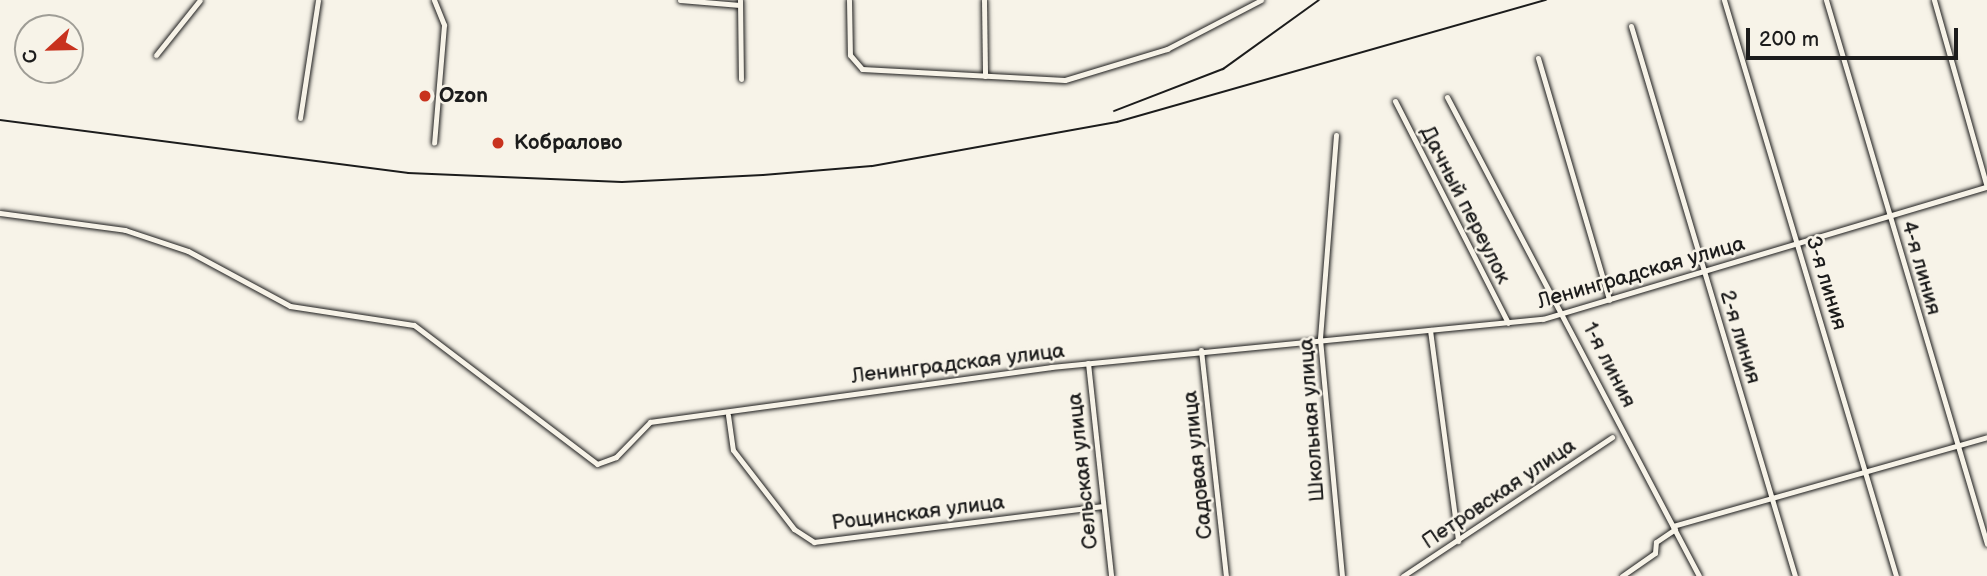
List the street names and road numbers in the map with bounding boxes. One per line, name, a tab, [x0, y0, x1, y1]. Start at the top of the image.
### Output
street label: Дачный переулок	[1414, 122, 1516, 288]
street label: 4-я линия	[1896, 218, 1946, 318]
street label: Ленинградская улица	[1534, 231, 1748, 315]
street label: 3-я линия	[1800, 233, 1852, 333]
street label: 2-я линия	[1714, 287, 1766, 387]
street label: 1-я линия	[1577, 318, 1641, 412]
street label: Школьная улица	[1294, 337, 1330, 503]
street label: Ленинградская улица	[850, 338, 1066, 390]
street label: Садовая улица	[1178, 389, 1218, 541]
street label: Сельская улица	[1062, 392, 1104, 550]
street label: Петровская улица	[1417, 433, 1581, 555]
street label: Рощинская улица	[830, 490, 1006, 536]

